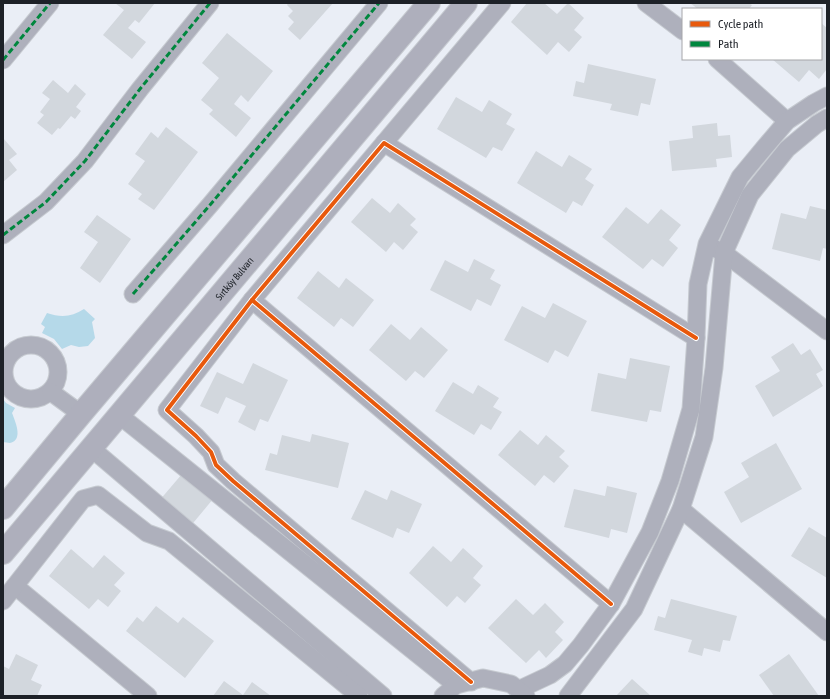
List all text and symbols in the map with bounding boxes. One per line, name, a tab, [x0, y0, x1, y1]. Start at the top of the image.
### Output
legend	[682, 8, 822, 60]
text: Cycle path	[718, 17, 763, 31]
text: Path	[718, 37, 739, 51]
street label: Sırtköy Bulvarı	[213, 255, 256, 302]

